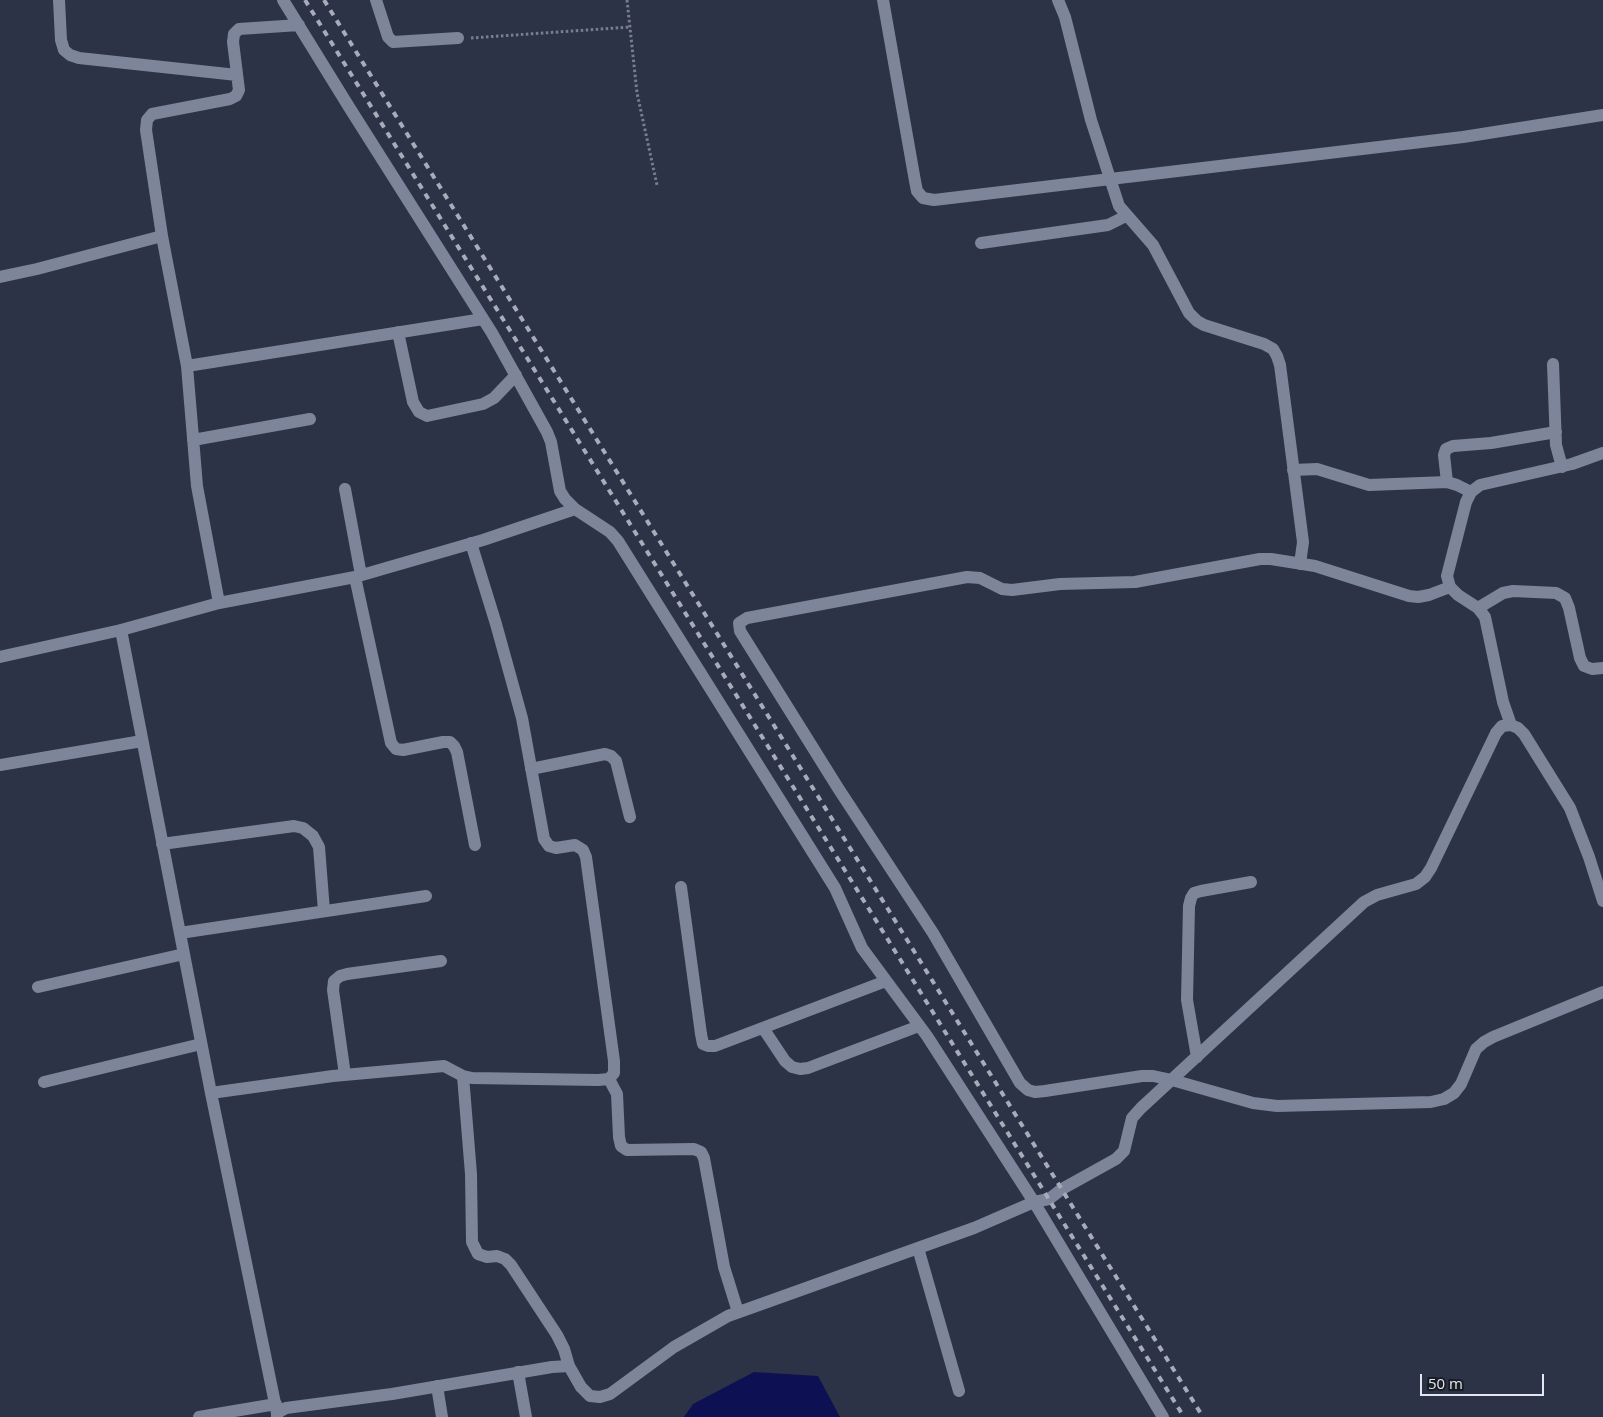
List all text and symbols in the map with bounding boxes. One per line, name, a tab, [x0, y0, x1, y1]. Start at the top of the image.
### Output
scale bar	[1423, 1364, 1547, 1396]
text: 50 m	[1428, 1373, 1463, 1393]

